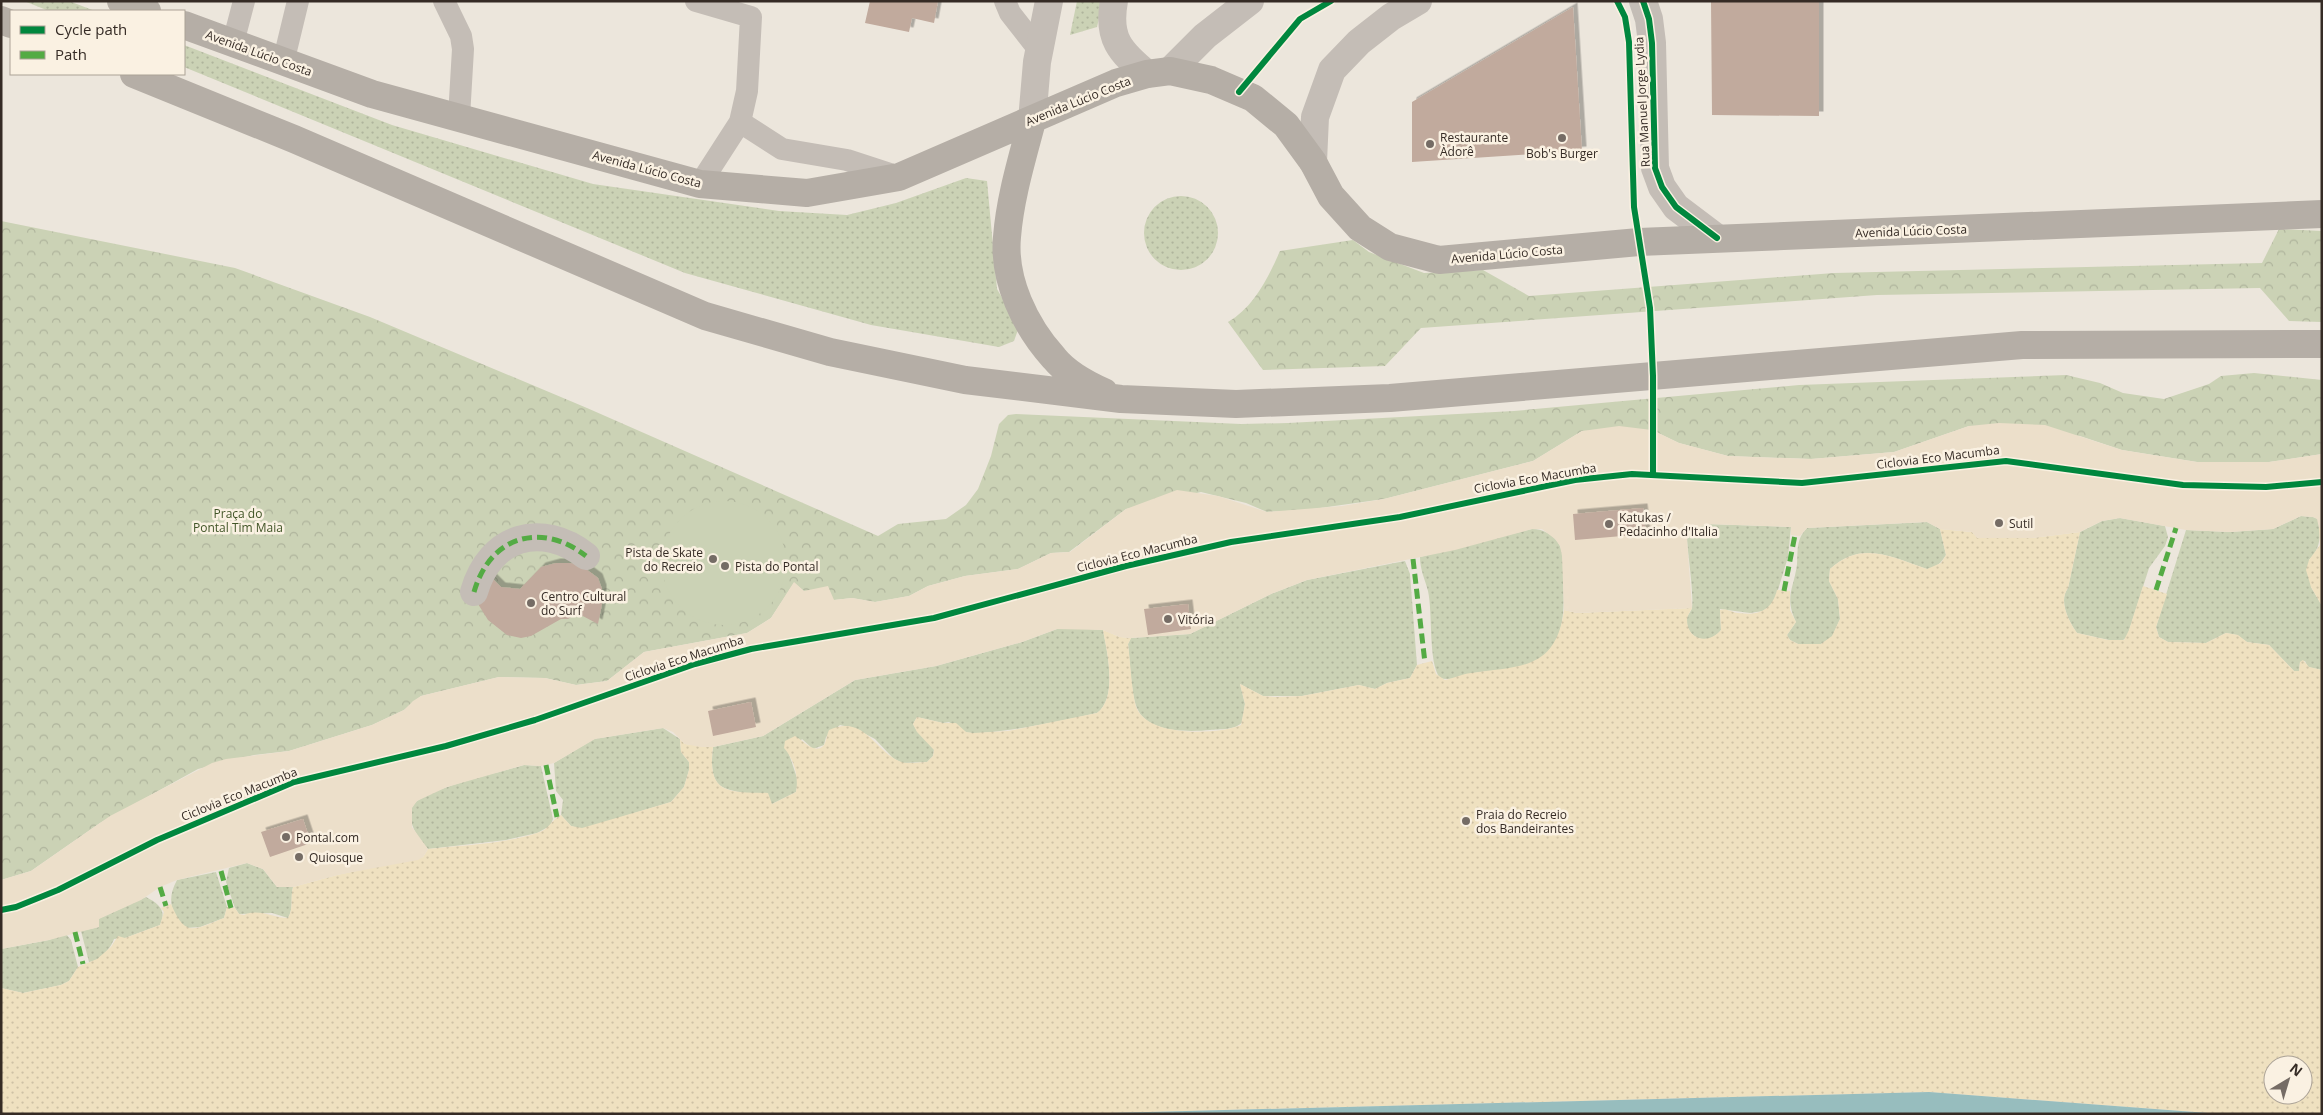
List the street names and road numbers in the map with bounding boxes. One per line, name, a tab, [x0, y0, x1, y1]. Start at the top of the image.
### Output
street label: Avenida Lúcio Costa	[203, 26, 315, 80]
street label: Rua Manuel Jorge Lydia	[1630, 36, 1654, 168]
street label: Avenida Lúcio Costa	[1023, 72, 1133, 130]
street label: Avenida Lúcio Costa	[591, 146, 703, 192]
street label: Avenida Lúcio Costa	[1855, 221, 1967, 241]
street label: Avenida Lúcio Costa	[1450, 241, 1564, 267]
street label: Ciclovia Eco Macumba	[1876, 441, 2000, 473]
street label: Ciclovia Eco Macumba	[1473, 459, 1597, 497]
street label: Ciclovia Eco Macumba	[1075, 530, 1199, 576]
street label: Ciclovia Eco Macumba	[622, 631, 746, 685]
street label: Ciclovia Eco Macumba	[178, 763, 300, 825]

